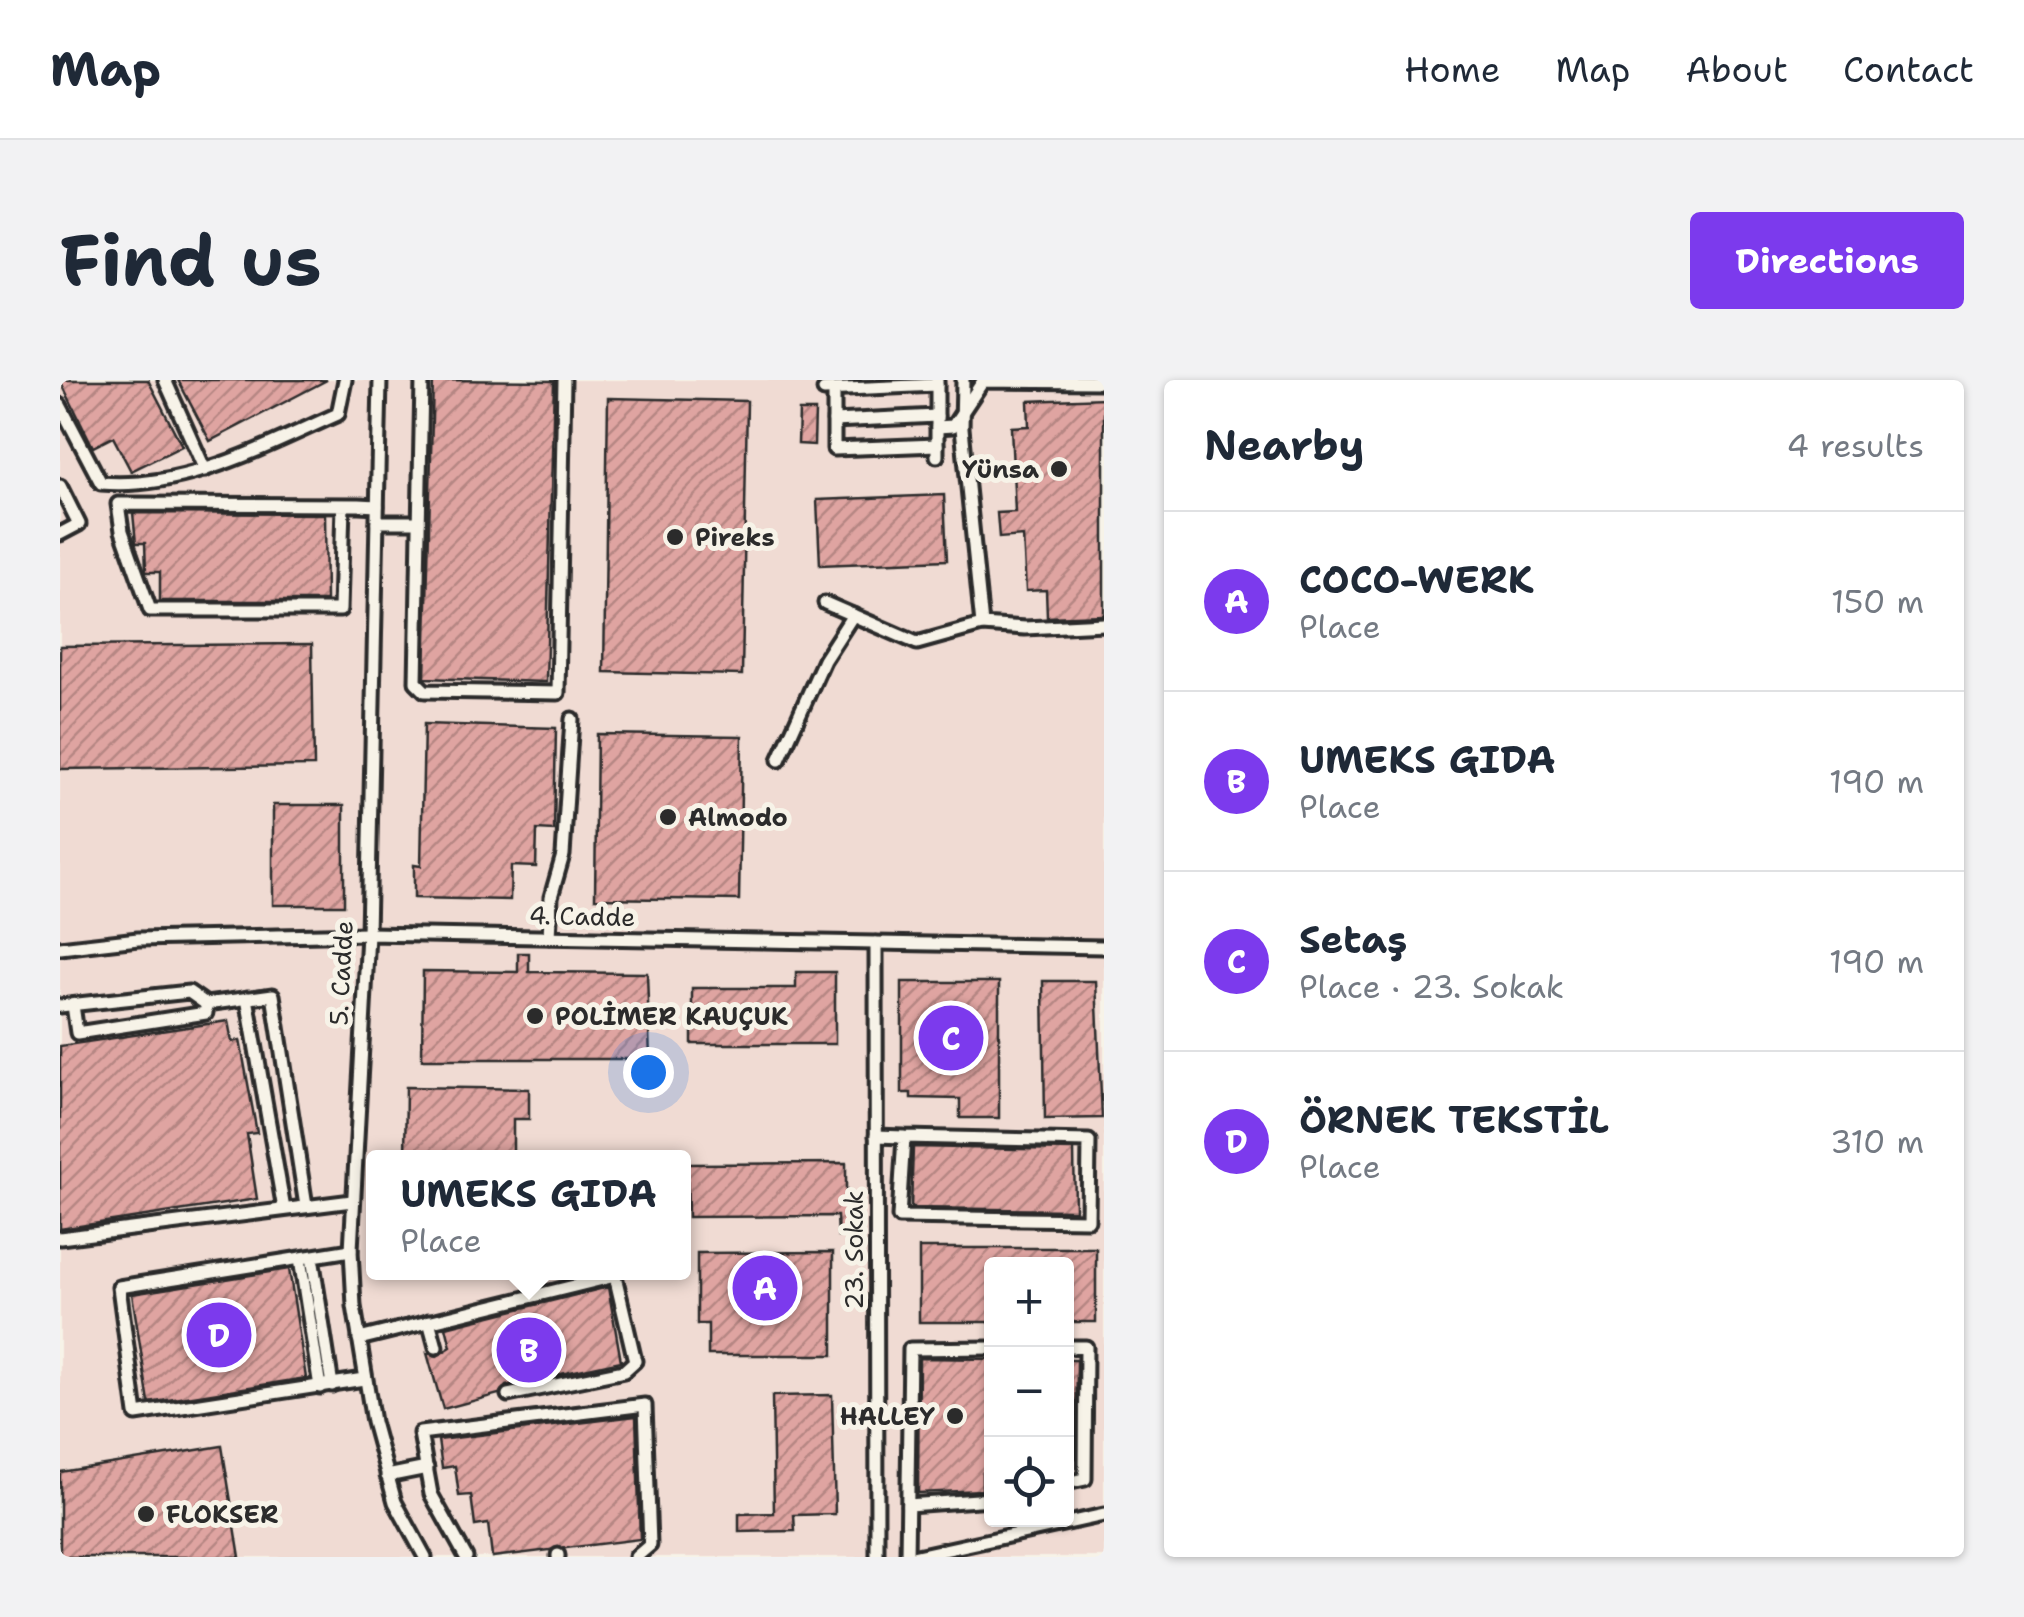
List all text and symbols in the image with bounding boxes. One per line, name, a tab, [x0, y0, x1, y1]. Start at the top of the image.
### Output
text: Map	[50, 37, 161, 101]
text: Home	[1404, 46, 1500, 93]
text: Map	[1555, 46, 1630, 93]
text: About	[1685, 46, 1788, 93]
text: Contact	[1843, 46, 1974, 93]
button: Directions	[1690, 212, 1964, 309]
text: Find us	[60, 214, 322, 307]
text: Nearby	[1204, 417, 1364, 473]
text: 4 results	[1787, 424, 1924, 467]
place label: Yünsa	[962, 452, 1039, 486]
marker: Yünsa	[1048, 458, 1070, 480]
place label: Pireks	[695, 520, 775, 554]
marker: Pireks	[664, 526, 686, 548]
text: COCO-WERK	[1299, 554, 1534, 605]
text: A	[1224, 580, 1249, 623]
text: 150 m	[1831, 580, 1924, 623]
text: Place	[1299, 605, 1381, 648]
text: UMEKS GIDA	[1299, 734, 1556, 785]
text: B	[1227, 760, 1246, 803]
text: 190 m	[1829, 760, 1924, 803]
text: Place	[1299, 785, 1381, 828]
place label: Almodo	[688, 800, 788, 834]
marker: Almodo	[657, 806, 679, 828]
street label: 4. Cadde	[528, 898, 636, 934]
text: Setaş	[1299, 914, 1407, 965]
street label: 5. Cadde	[321, 920, 361, 1026]
text: C	[1227, 940, 1246, 983]
text: 190 m	[1829, 940, 1924, 983]
text: Place · 23. Sokak	[1299, 965, 1564, 1008]
place label: POLİMER KAUÇUK	[555, 999, 788, 1033]
pin: C	[918, 1000, 984, 1076]
marker: POLİMER KAUÇUK	[524, 1005, 546, 1027]
your location	[623, 1047, 674, 1098]
text: ÖRNEK TEKSTİL	[1299, 1094, 1609, 1145]
text: D	[1225, 1120, 1248, 1163]
text: 310 m	[1830, 1120, 1924, 1163]
text: Place	[1299, 1145, 1381, 1188]
popup	[366, 1150, 691, 1280]
text: UMEKS GIDA	[400, 1168, 657, 1219]
street label: 23. Sokak	[837, 1190, 871, 1310]
text: Place	[400, 1219, 482, 1262]
pin: A	[732, 1250, 798, 1326]
map controls	[984, 1257, 1074, 1527]
button: +	[984, 1257, 1074, 1347]
pin: D	[186, 1298, 252, 1372]
pin: B	[496, 1312, 562, 1388]
button: −	[984, 1347, 1074, 1437]
place label: HALLEY	[840, 1399, 935, 1433]
marker: HALLEY	[944, 1405, 966, 1427]
button: locate	[984, 1437, 1074, 1527]
place label: FLOKSER	[166, 1497, 278, 1531]
marker: FLOKSER	[135, 1503, 157, 1525]

